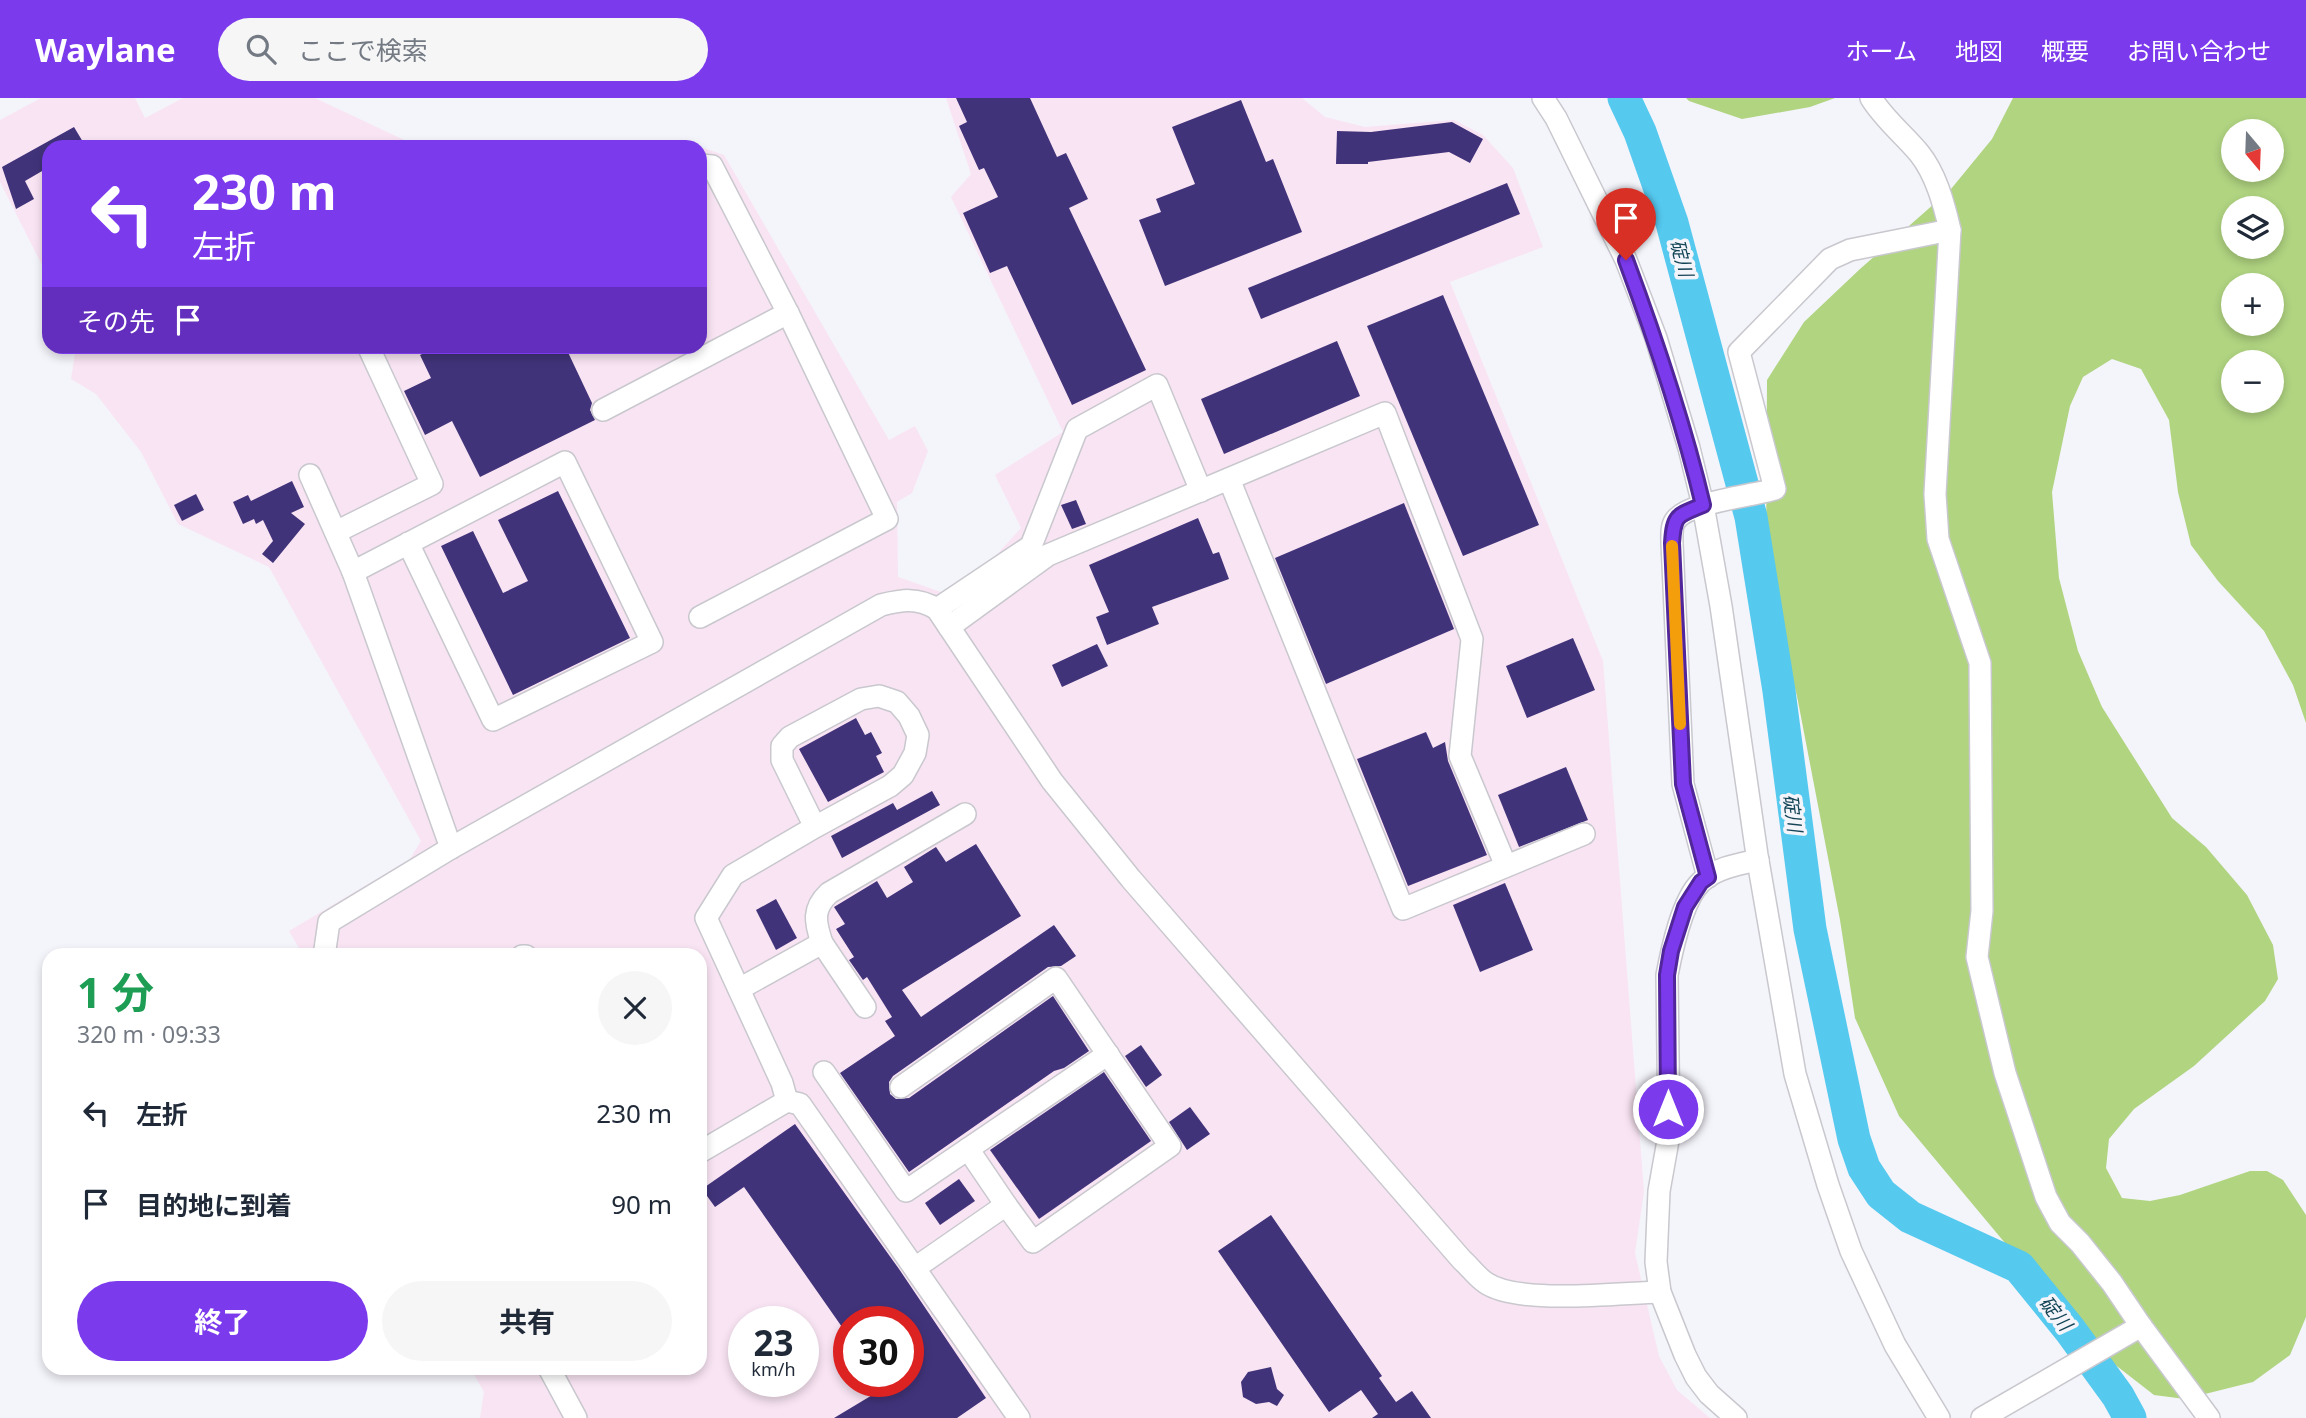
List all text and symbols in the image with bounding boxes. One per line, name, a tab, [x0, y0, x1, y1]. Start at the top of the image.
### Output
search box	[218, 18, 708, 81]
text: Waylane	[35, 27, 176, 72]
icon: search	[242, 30, 280, 68]
text: ここで検索	[298, 32, 428, 68]
text: ホーム	[1846, 34, 1917, 67]
text: 地図	[1955, 34, 2003, 67]
text: 概要	[2041, 34, 2089, 67]
text: お問い合わせ	[2127, 34, 2271, 67]
north arrow	[2221, 119, 2284, 182]
map controls	[2221, 119, 2284, 413]
text: 230 m	[192, 158, 337, 224]
icon: left	[77, 168, 168, 259]
pin	[1596, 188, 1656, 260]
button: layers	[2221, 196, 2284, 259]
icon: arrive	[1607, 199, 1645, 237]
text: 左折	[192, 224, 256, 267]
water label: 碇川	[1665, 236, 1700, 282]
button: +	[2221, 273, 2284, 336]
icon: arrive	[169, 301, 207, 339]
text: その先	[77, 303, 155, 339]
button: −	[2221, 350, 2284, 413]
water label: 碇川	[1777, 792, 1809, 836]
text: 1 分	[77, 963, 154, 1020]
button: close	[598, 971, 672, 1045]
text: 320 m · 09:33	[77, 1018, 221, 1050]
position arrow	[1631, 1072, 1705, 1146]
icon: left	[77, 1094, 115, 1132]
text: 230 m	[596, 1095, 672, 1131]
text: 左折	[136, 1096, 188, 1132]
icon: arrive	[77, 1185, 115, 1223]
text: 90 m	[611, 1186, 672, 1222]
text: 目的地に到着	[136, 1187, 292, 1223]
button: 終了	[77, 1281, 368, 1361]
button: 共有	[382, 1281, 672, 1361]
water label: 碇川	[2034, 1290, 2079, 1337]
speed limit sign: 30	[833, 1306, 924, 1397]
text: 23	[753, 1319, 794, 1366]
text: km/h	[751, 1357, 796, 1381]

